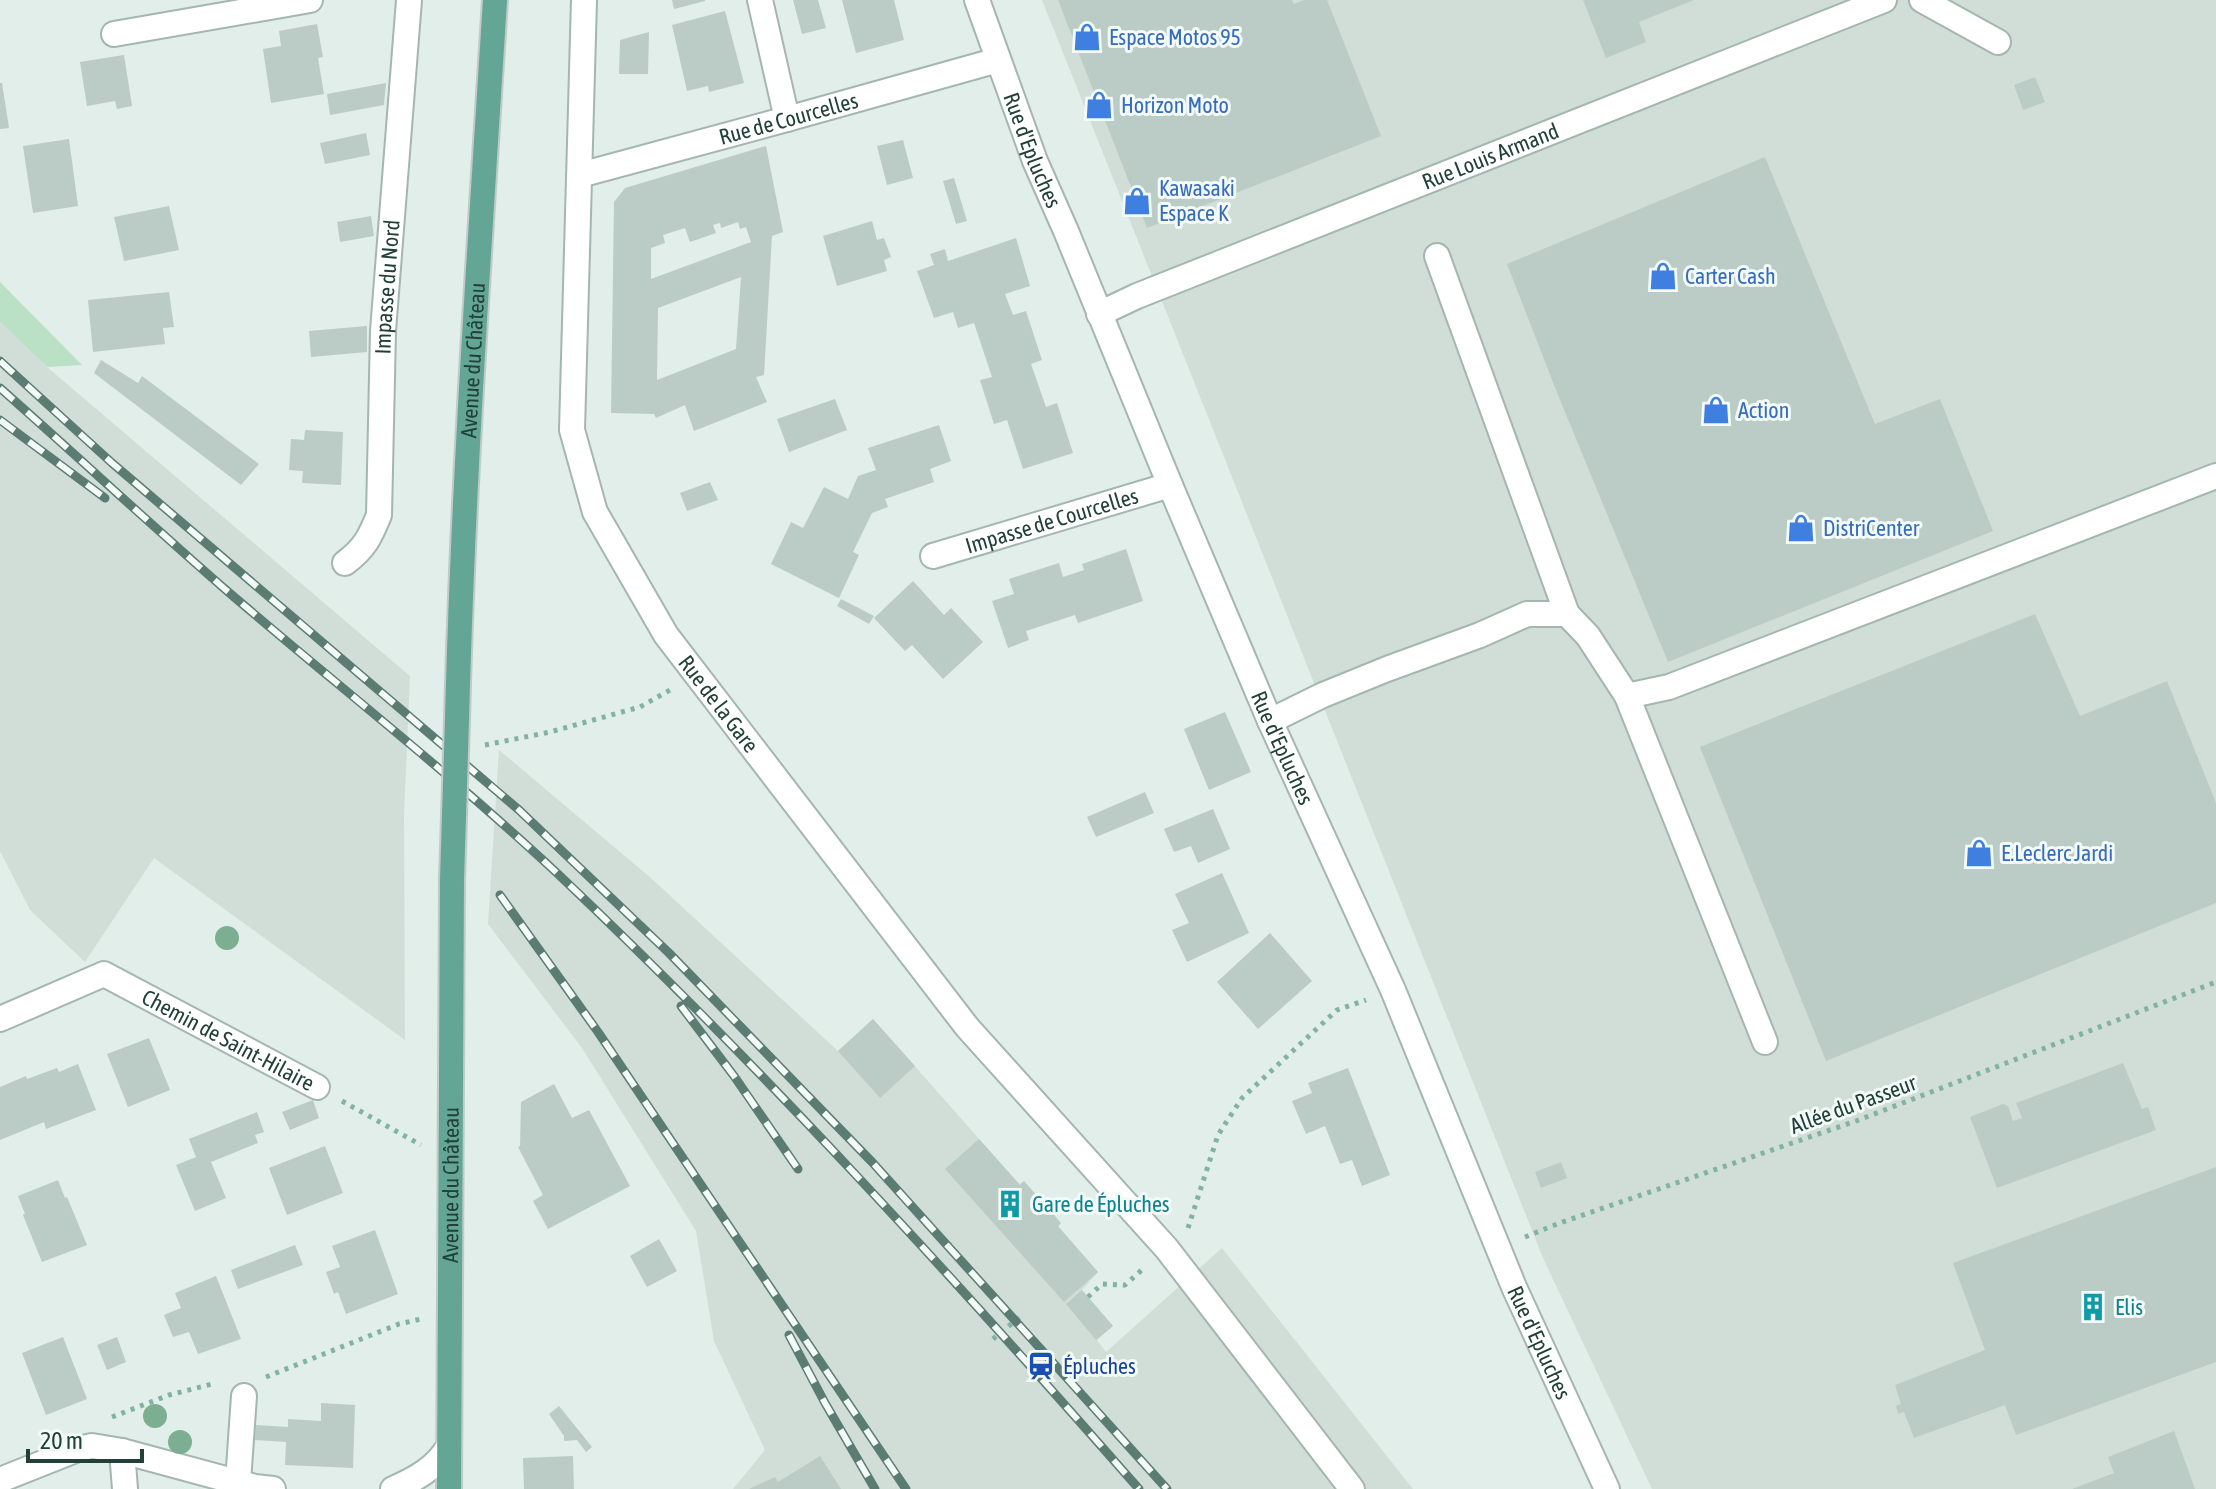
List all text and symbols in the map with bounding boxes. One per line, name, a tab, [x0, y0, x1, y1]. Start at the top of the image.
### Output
shop icon: Espace Motos 95	[1072, 22, 1102, 52]
place label: Espace Motos 95	[1109, 24, 1241, 50]
street label: Rue de Courcelles	[716, 87, 861, 150]
street label: Rue d'Epluches	[998, 89, 1067, 212]
shop icon: Horizon Moto	[1084, 90, 1114, 120]
place label: Horizon Moto	[1121, 92, 1229, 118]
street label: Rue Louis Armand	[1418, 117, 1562, 195]
place label: Kawasaki Espace K	[1159, 175, 1235, 226]
shop icon: Kawasaki Espace K	[1122, 186, 1152, 216]
street label: Impasse du Nord	[369, 219, 405, 355]
shop icon: Carter Cash	[1648, 261, 1678, 291]
place label: Carter Cash	[1685, 263, 1776, 289]
street label: Avenue du Château	[455, 282, 490, 439]
shop icon: Action	[1701, 395, 1731, 425]
place label: Action	[1738, 397, 1789, 423]
street label: Impasse de Courcelles	[962, 482, 1141, 559]
shop icon: DistriCenter	[1786, 513, 1816, 543]
place label: DistriCenter	[1823, 515, 1920, 541]
street label: Rue de la Gare	[673, 650, 764, 757]
street label: Rue d'Epluches	[1246, 687, 1319, 809]
shop icon: E.Leclerc Jardi	[1964, 838, 1994, 868]
place label: E.Leclerc Jardi	[2001, 840, 2113, 866]
street label: Chemin de Saint-Hilaire	[138, 984, 319, 1096]
street label: Allée du Passeur	[1786, 1069, 1920, 1139]
street label: Avenue du Château	[437, 1107, 464, 1263]
building icon: Gare de Épluches	[995, 1189, 1025, 1219]
place label: Gare de Épluches	[1032, 1191, 1170, 1217]
street label: Rue d'Epluches	[1502, 1282, 1577, 1403]
building icon: Elis	[2078, 1292, 2108, 1322]
place label: Elis	[2115, 1294, 2143, 1320]
station icon: Épluches	[1026, 1351, 1056, 1381]
place label: Épluches	[1063, 1353, 1136, 1379]
scale bar	[28, 1413, 142, 1463]
text: 20 m	[40, 1427, 83, 1454]

